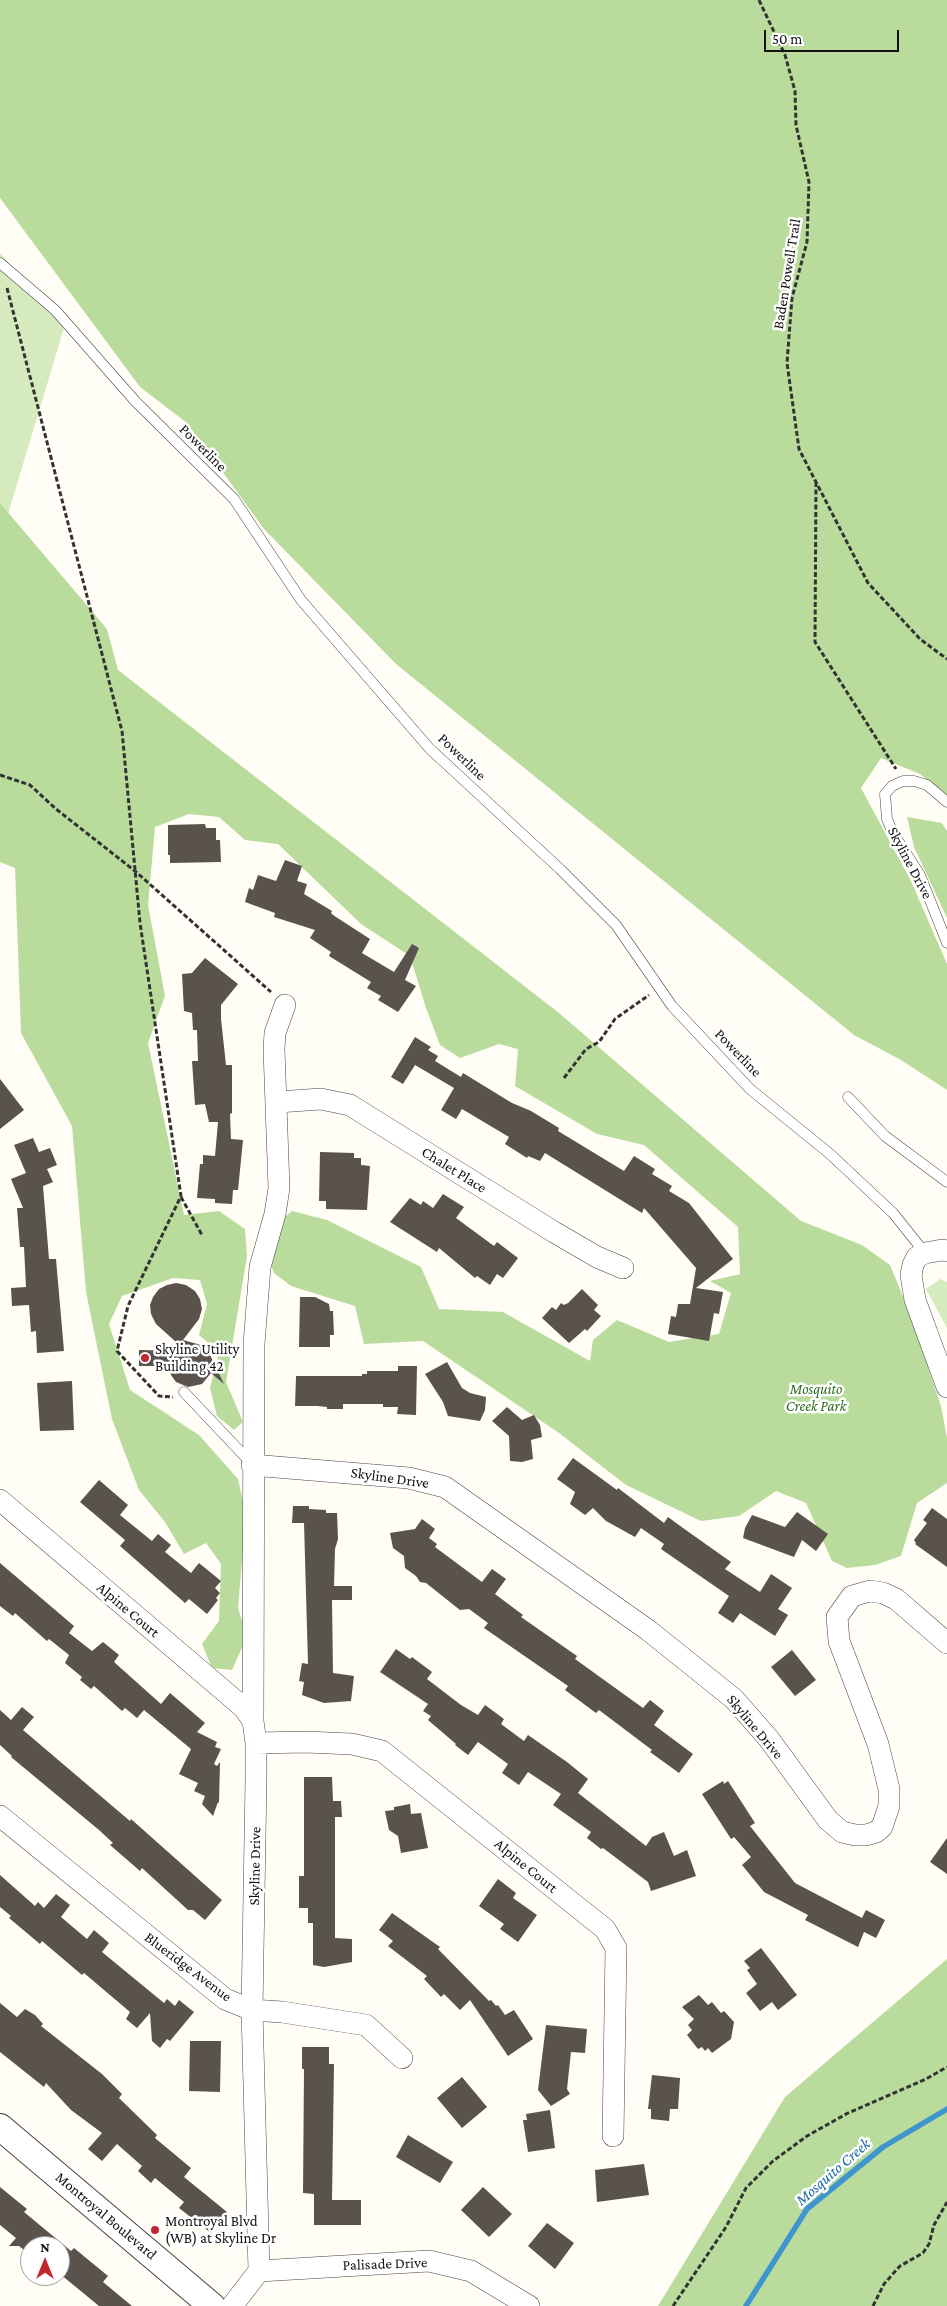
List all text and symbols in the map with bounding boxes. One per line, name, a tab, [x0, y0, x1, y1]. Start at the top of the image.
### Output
scale bar	[767, 20, 902, 52]
text: 50 m	[772, 31, 802, 47]
street label: Baden Powell Trail	[769, 218, 805, 330]
street label: Powerline	[175, 420, 231, 476]
street label: Powerline	[434, 730, 490, 784]
street label: Skyline Drive	[884, 824, 936, 902]
street label: Powerline	[711, 1025, 765, 1081]
street label: Chalet Place	[418, 1143, 490, 1197]
place label: Skyline Utility Building 42	[155, 1340, 239, 1375]
marker: Skyline Utility Building 42	[139, 1352, 151, 1364]
park label: Mosquito Creek Park	[786, 1380, 846, 1415]
street label: Skyline Drive	[350, 1464, 430, 1492]
street label: Alpine Court	[93, 1579, 163, 1641]
street label: Skyline Drive	[723, 1691, 787, 1763]
street label: Skyline Drive	[245, 1826, 265, 1906]
street label: Alpine Court	[491, 1835, 561, 1897]
street label: Blueridge Avenue	[141, 1928, 235, 2006]
water label: Mosquito Creek	[792, 2134, 874, 2210]
street label: Montroyal Boulevard	[52, 2168, 160, 2264]
place label: Montroyal Blvd (WB) at Skyline Dr	[165, 2212, 276, 2247]
marker: Montroyal Blvd (WB) at Skyline Dr	[149, 2224, 161, 2236]
north arrow	[20, 2236, 70, 2286]
text: N	[40, 2239, 50, 2255]
street label: Palisade Drive	[342, 2254, 428, 2274]

